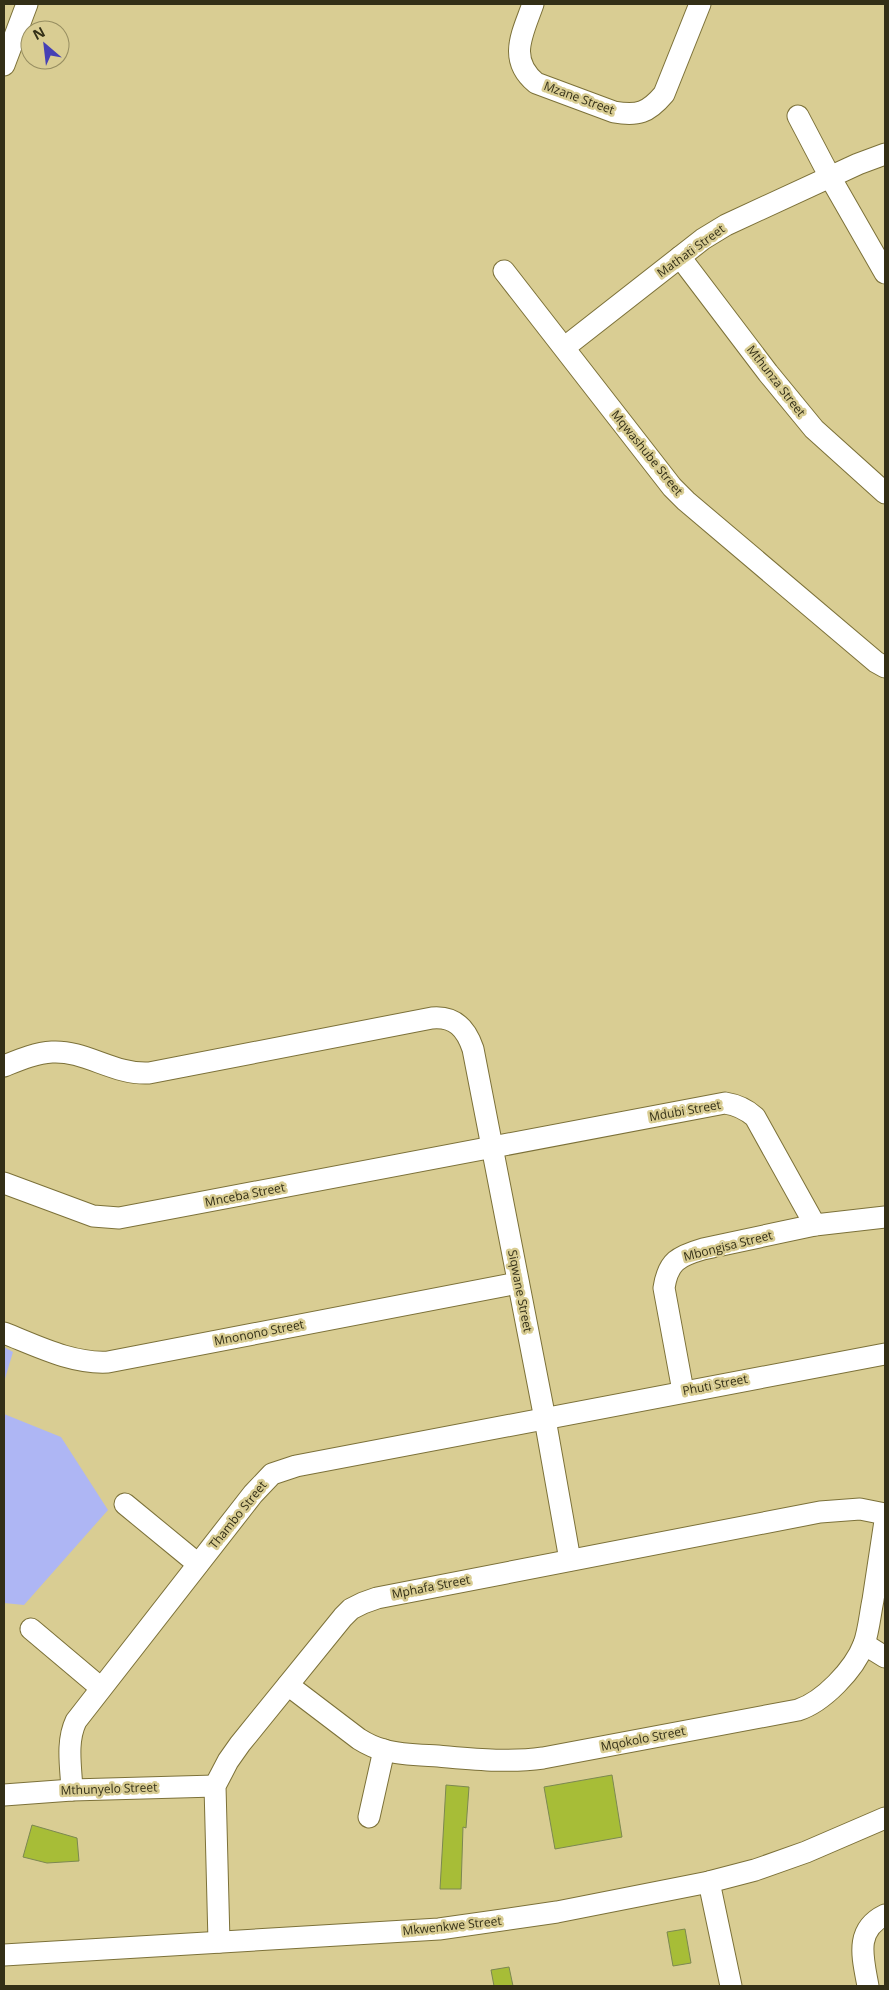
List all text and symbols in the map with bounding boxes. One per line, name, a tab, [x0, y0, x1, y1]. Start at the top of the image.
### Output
north arrow	[20, 20, 70, 70]
text: N	[29, 22, 48, 44]
street label: Mzane Street	[542, 77, 617, 118]
street label: Mathati Street	[653, 220, 728, 281]
street label: Mthunza Street	[743, 342, 810, 420]
street label: Mqwashube Street	[608, 406, 687, 499]
street label: Mdubi Street	[648, 1096, 722, 1125]
street label: Mnceba Street	[203, 1178, 286, 1211]
street label: Mbongisa Street	[682, 1226, 774, 1265]
street label: Siqwane Street	[504, 1248, 537, 1334]
street label: Mnonono Street	[213, 1315, 305, 1350]
street label: Phuti Street	[681, 1370, 749, 1399]
street label: Thambo Street	[205, 1477, 270, 1552]
street label: Mphafa Street	[390, 1571, 472, 1602]
street label: Mqokolo Street	[599, 1722, 687, 1755]
street label: Mthunyelo Street	[60, 1778, 158, 1799]
street label: Mkwenkwe Street	[402, 1912, 502, 1939]

